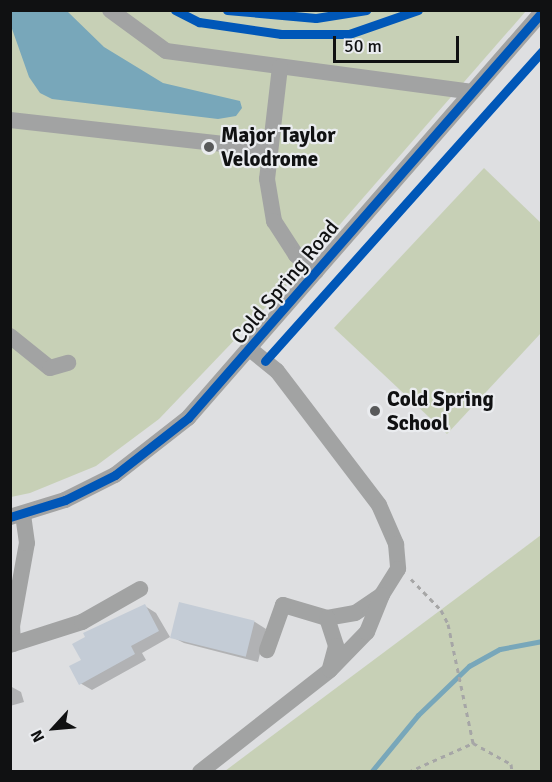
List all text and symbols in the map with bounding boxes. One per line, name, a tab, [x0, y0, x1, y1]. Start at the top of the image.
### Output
scale bar	[336, 24, 462, 62]
text: 50 m	[344, 35, 382, 57]
place label: Major Taylor Velodrome	[221, 122, 336, 172]
marker: Major Taylor Velodrome	[202, 140, 216, 154]
street label: Cold Spring Road	[226, 215, 344, 349]
place label: Cold Spring School	[387, 386, 494, 436]
marker: Cold Spring School	[368, 404, 382, 418]
north arrow	[24, 698, 84, 758]
text: N	[26, 727, 49, 745]

